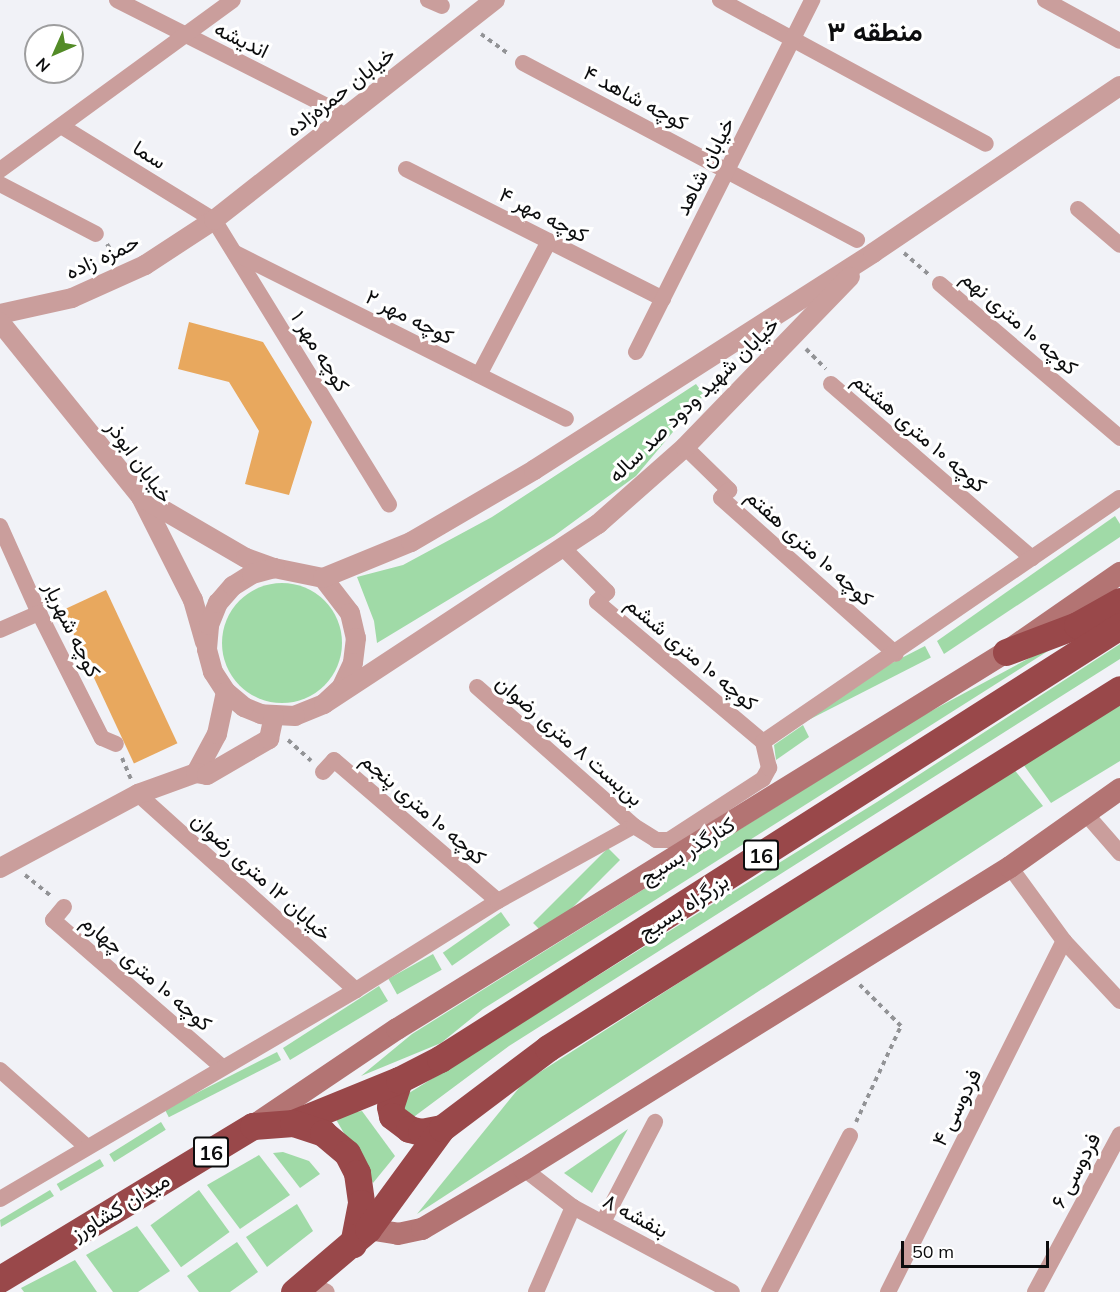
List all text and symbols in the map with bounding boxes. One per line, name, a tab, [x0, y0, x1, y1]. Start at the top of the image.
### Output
street label: اندیشه	[211, 15, 273, 63]
district label: منطقه ۳	[827, 16, 923, 48]
north arrow	[24, 24, 84, 84]
street label: خیابان حمزه‌زاده	[280, 41, 400, 141]
text: N	[31, 54, 54, 77]
street label: کوچه شاهد ۴	[580, 59, 692, 135]
street label: خیابان شاهد	[669, 113, 739, 219]
street label: سما	[129, 134, 171, 174]
street label: کوچه مهر ۴	[495, 181, 593, 247]
street label: حمزه زاده	[61, 228, 143, 284]
street label: کوچه ۱۰ متری نهم	[956, 264, 1084, 380]
street label: کوچه مهر ۲	[362, 283, 458, 349]
street label: کوچه مهر ۱	[286, 306, 356, 396]
street label: خیابان شهید ودود صد ساله	[602, 311, 784, 487]
street label: کوچه ۱۰ متری هشتم	[848, 367, 992, 497]
street label: خیابان ابوذر	[102, 415, 178, 507]
street label: کوچه ۱۰ متری هفتم	[741, 483, 879, 611]
street label: کوچه شهریار	[39, 577, 107, 681]
street label: کوچه ۱۰ متری ششم	[621, 591, 763, 715]
street label: بن‌بست ۸ متری رضوان	[491, 669, 649, 811]
street label: کوچه ۱۰ متری پنجم	[356, 747, 492, 869]
street label: خیابان ۱۲ متری رضوان	[187, 806, 337, 946]
street label: کنارگذر بسیج	[635, 811, 739, 889]
road number: 16	[743, 838, 779, 872]
street label: بزرگراه بسیج	[633, 868, 733, 944]
street label: کوچه ۱۰ متری چهارم	[77, 908, 217, 1036]
street label: فردوسی ۴	[926, 1064, 986, 1150]
street label: فردوسی ۶	[1045, 1128, 1105, 1212]
road number: 16	[193, 1135, 229, 1169]
street label: میدان کشاورز	[66, 1167, 174, 1245]
street label: بنفشه ۸	[599, 1187, 673, 1243]
scale bar	[904, 1229, 1052, 1267]
text: 50 m	[912, 1240, 954, 1263]

